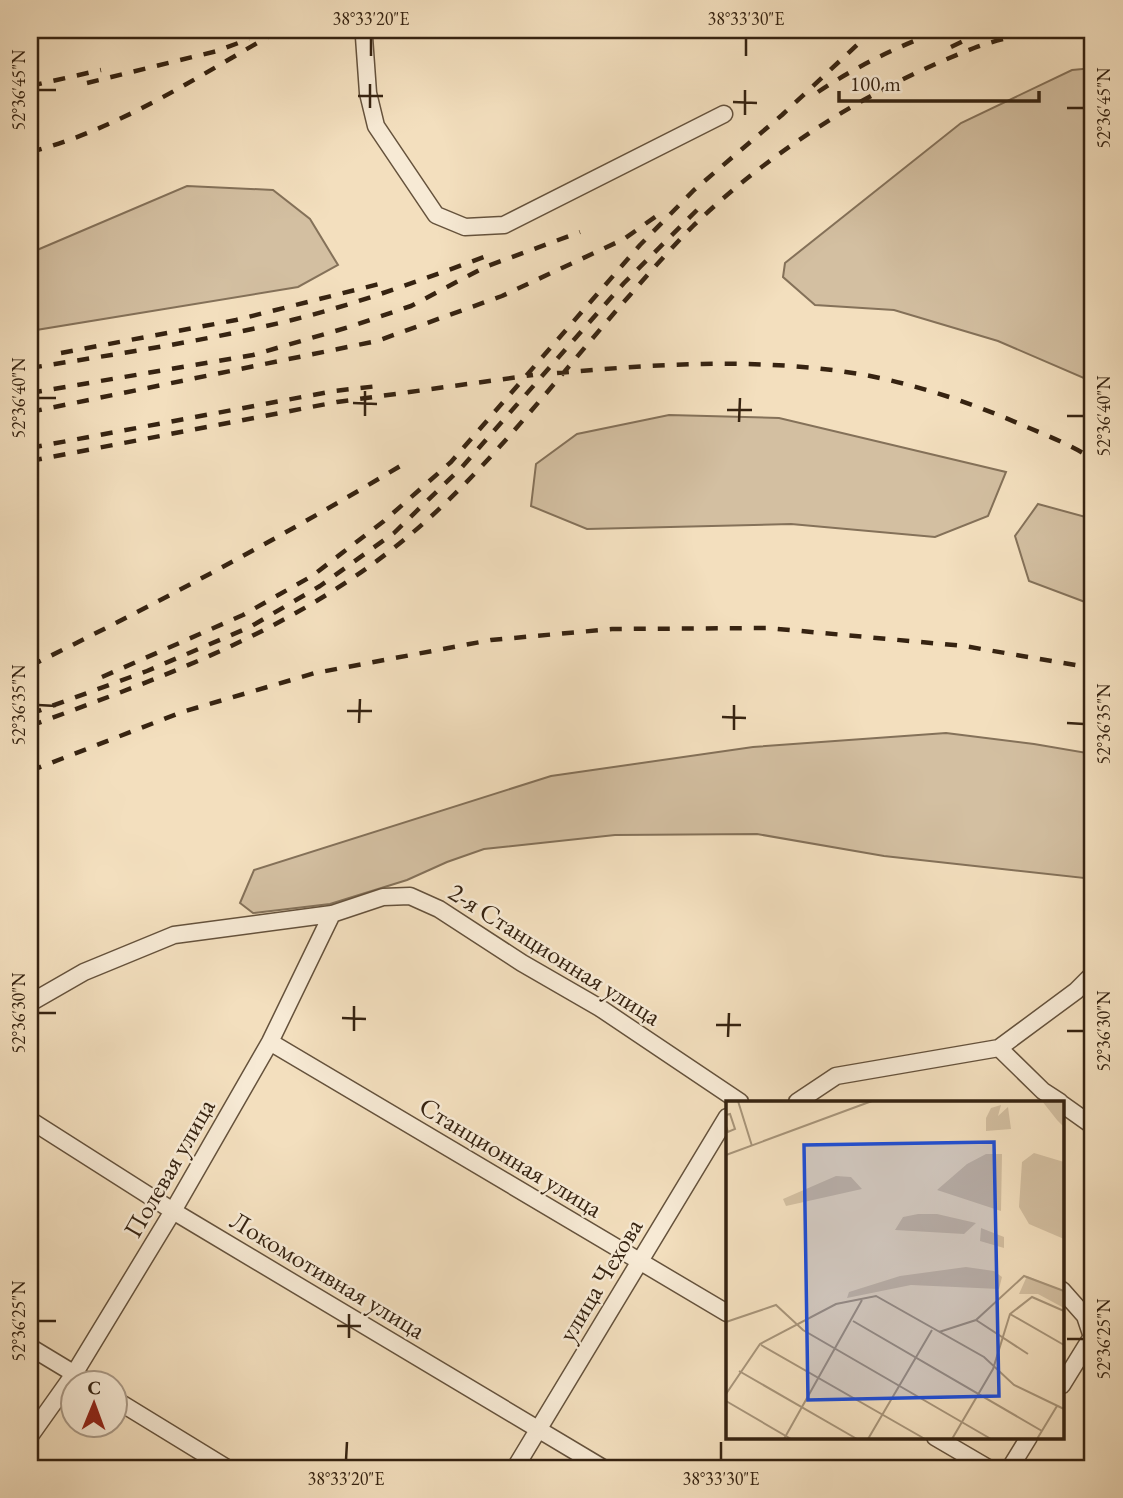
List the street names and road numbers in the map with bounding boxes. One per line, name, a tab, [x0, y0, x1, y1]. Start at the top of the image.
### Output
street label: 2-я Станционная улица	[442, 875, 668, 1034]
street label: Станционная улица	[413, 1089, 609, 1225]
street label: Полевая улица	[115, 1092, 223, 1244]
street label: Локомотивная улица	[224, 1203, 432, 1347]
street label: улица Чехова	[550, 1212, 650, 1348]

